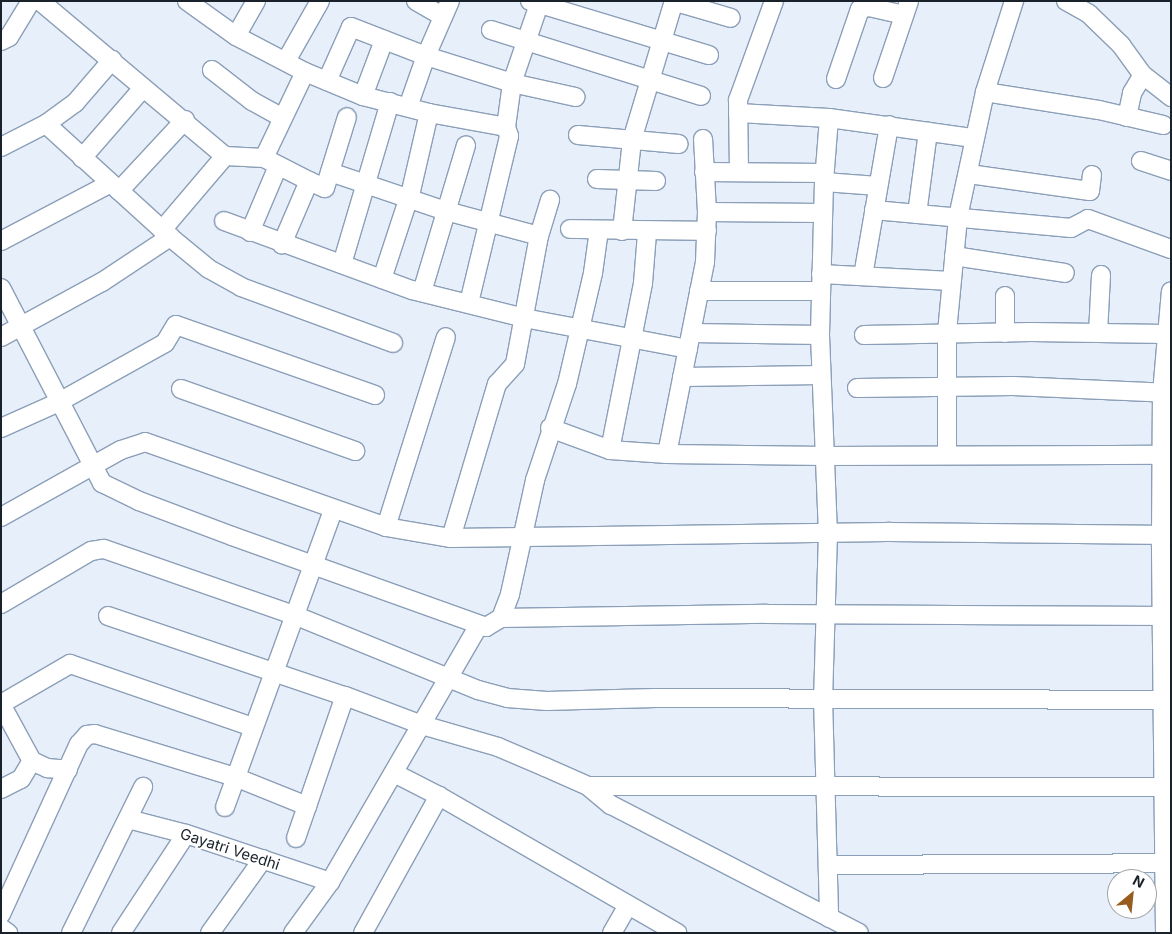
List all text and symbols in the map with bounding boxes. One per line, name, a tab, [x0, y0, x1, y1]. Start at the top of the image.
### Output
street label: Gayatri Veedhi	[178, 824, 282, 874]
north arrow	[1107, 869, 1157, 919]
text: N	[1130, 871, 1148, 891]

